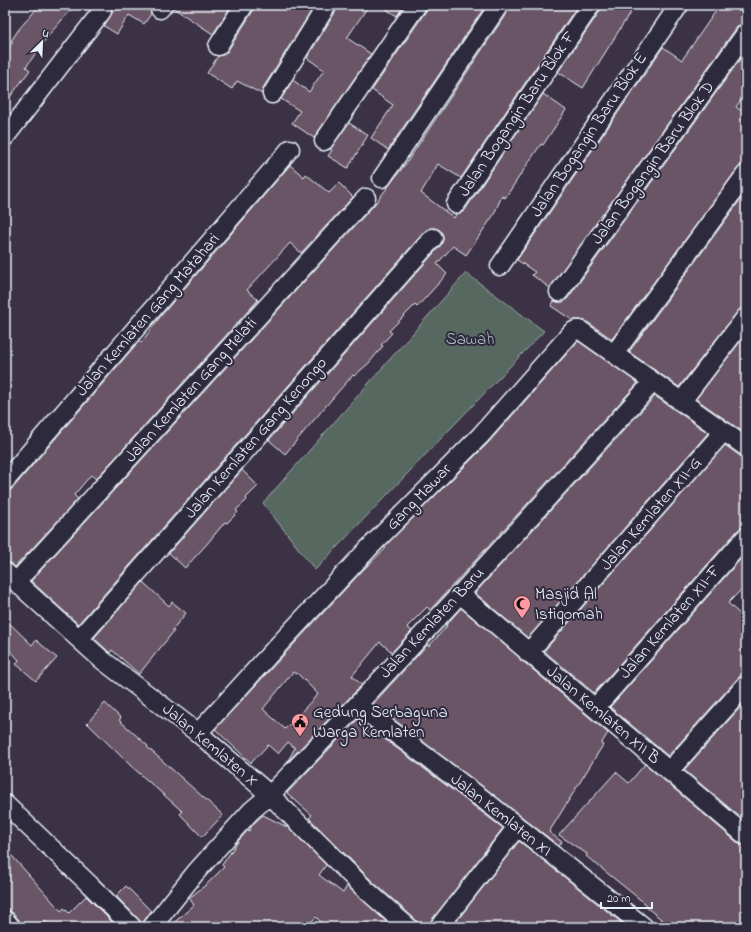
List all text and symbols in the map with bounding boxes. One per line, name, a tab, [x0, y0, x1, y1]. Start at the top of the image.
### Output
north arrow	[22, 22, 62, 62]
text: U	[39, 25, 52, 43]
street label: Jalan Bogangin Baru Blok F	[452, 26, 584, 203]
street label: Jalan Bogangin Baru Blok E	[524, 47, 655, 224]
street label: Jalan Bogangin Baru Blok D	[585, 76, 723, 251]
street label: Jalan Kemlaten Gang Matahari	[70, 228, 228, 403]
street label: Jalan Kemlaten Gang Melati	[119, 312, 265, 470]
park label: Sawah	[446, 327, 494, 352]
street label: Jalan Kemlaten Gang Kenongo	[179, 351, 335, 526]
street label: Jalan Kemlaten XII-G	[594, 451, 708, 577]
street label: Gang Mawar	[380, 457, 460, 538]
street label: Jalan Kemlaten XII-F	[613, 559, 727, 685]
street label: Jalan Kemlaten Baru	[373, 562, 491, 684]
place label: Masjid Al Istiqomah	[535, 582, 603, 627]
mosque icon: Masjid Al Istiqomah	[512, 594, 532, 619]
street label: Jalan Kemlaten XII B	[540, 660, 666, 770]
street label: Jalan Kemlaten X	[156, 697, 264, 793]
place label: Gedung Serbaguna Warga Kemlaten	[313, 700, 448, 747]
public building icon: Gedung Serbaguna Warga Kemlaten	[290, 712, 310, 737]
street label: Jalan Kemlaten XI	[445, 767, 557, 863]
scale bar	[601, 884, 652, 910]
text: 20 m	[607, 890, 630, 908]

